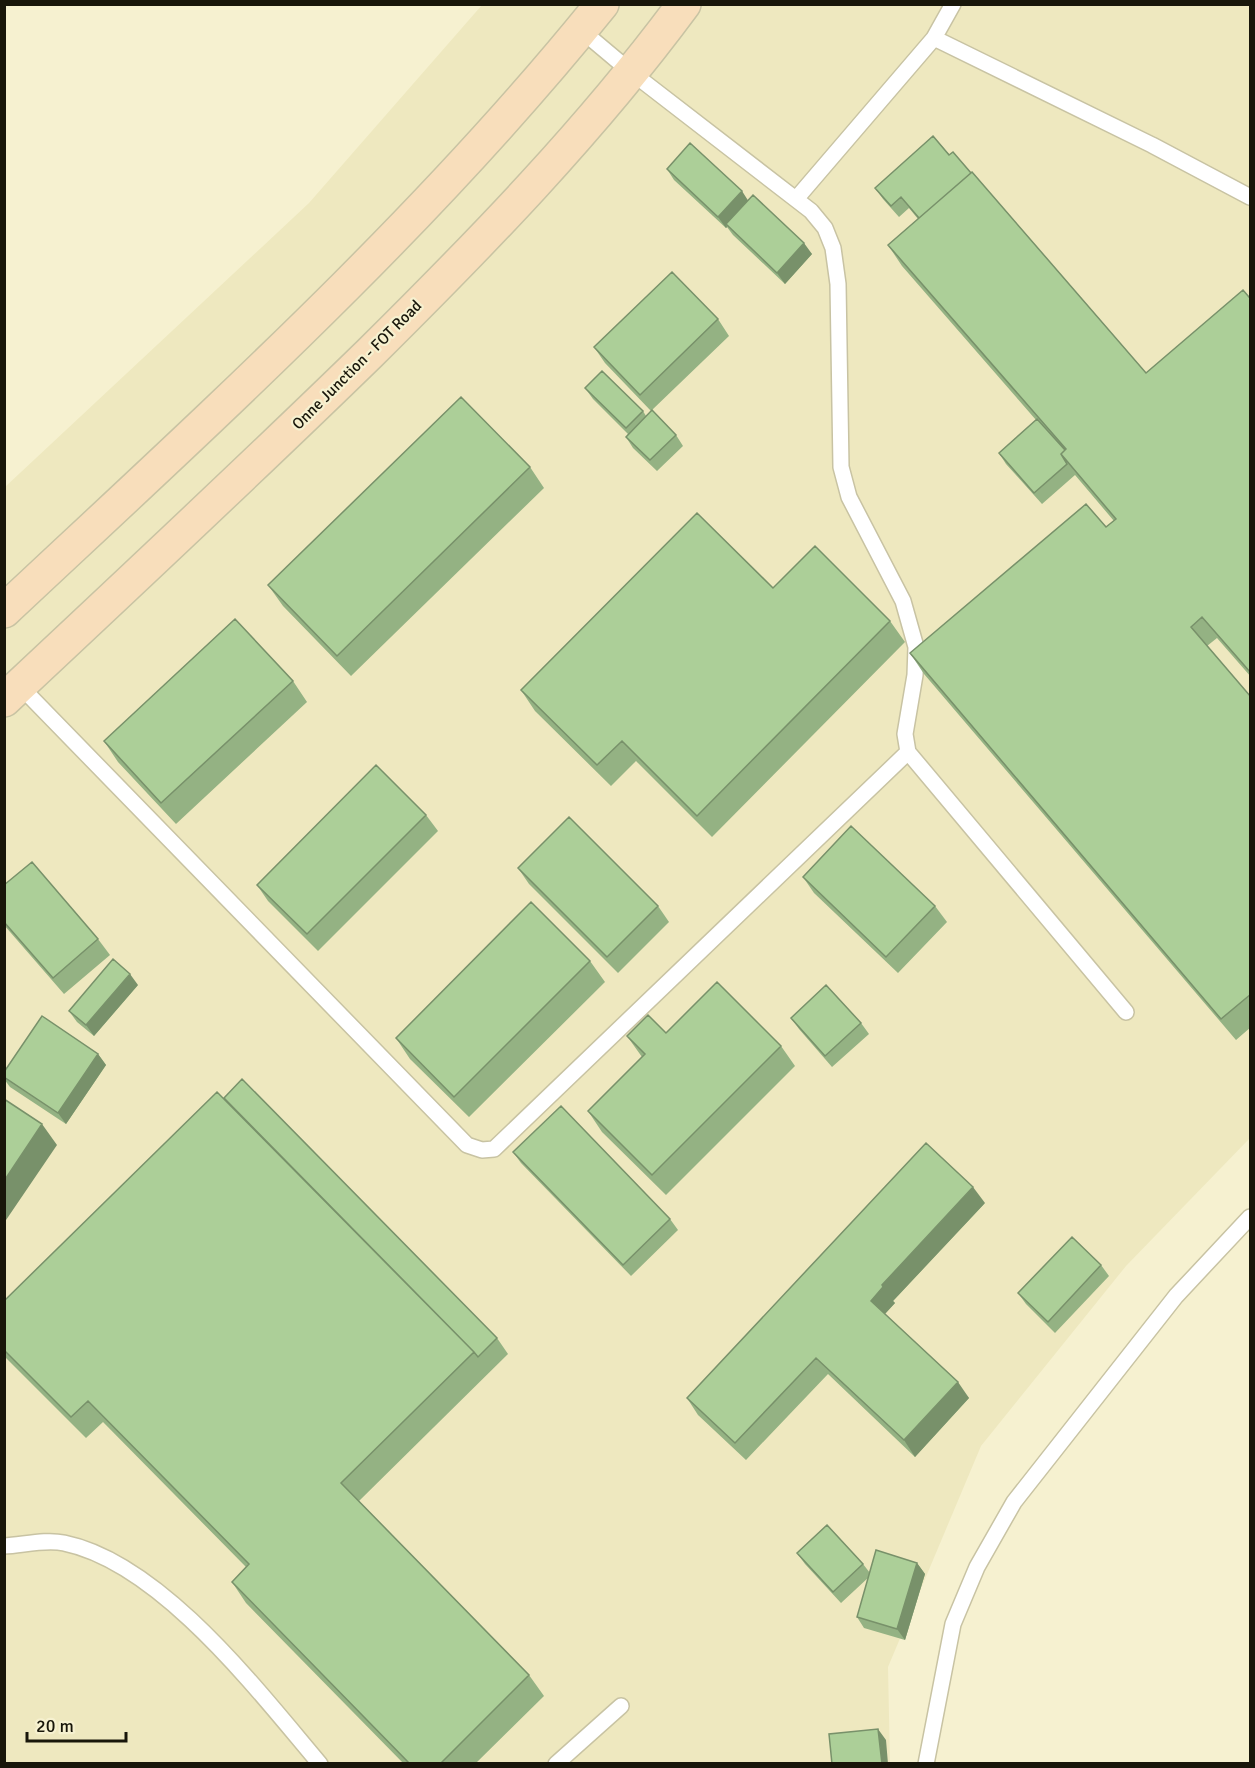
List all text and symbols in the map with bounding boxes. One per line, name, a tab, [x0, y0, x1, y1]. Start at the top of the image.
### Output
street label: Onne Junction - FOT Road	[288, 296, 426, 434]
scale bar	[27, 1705, 126, 1743]
text: 20 m	[36, 1715, 74, 1737]

